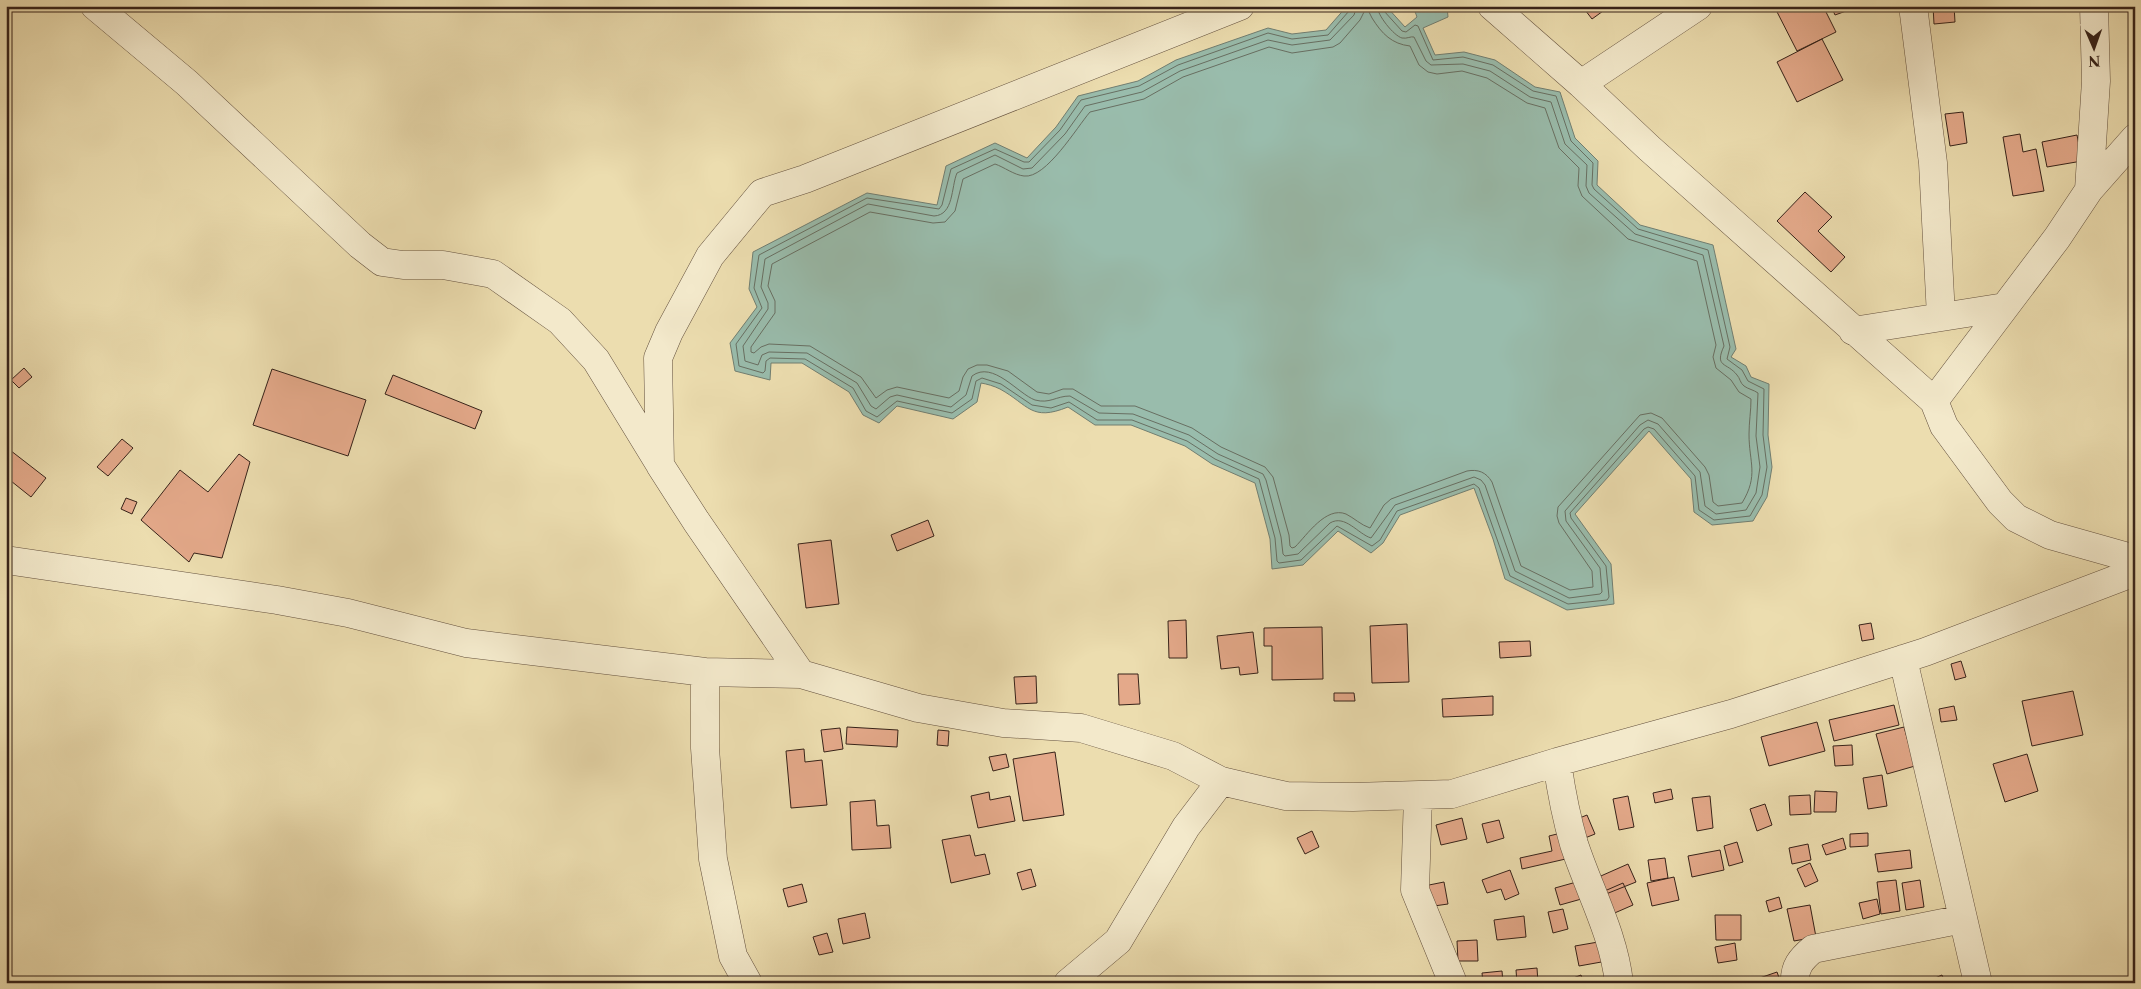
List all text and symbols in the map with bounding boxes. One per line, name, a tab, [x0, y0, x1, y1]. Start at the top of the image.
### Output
north arrow	[2068, 22, 2118, 72]
text: N	[2088, 52, 2101, 70]

